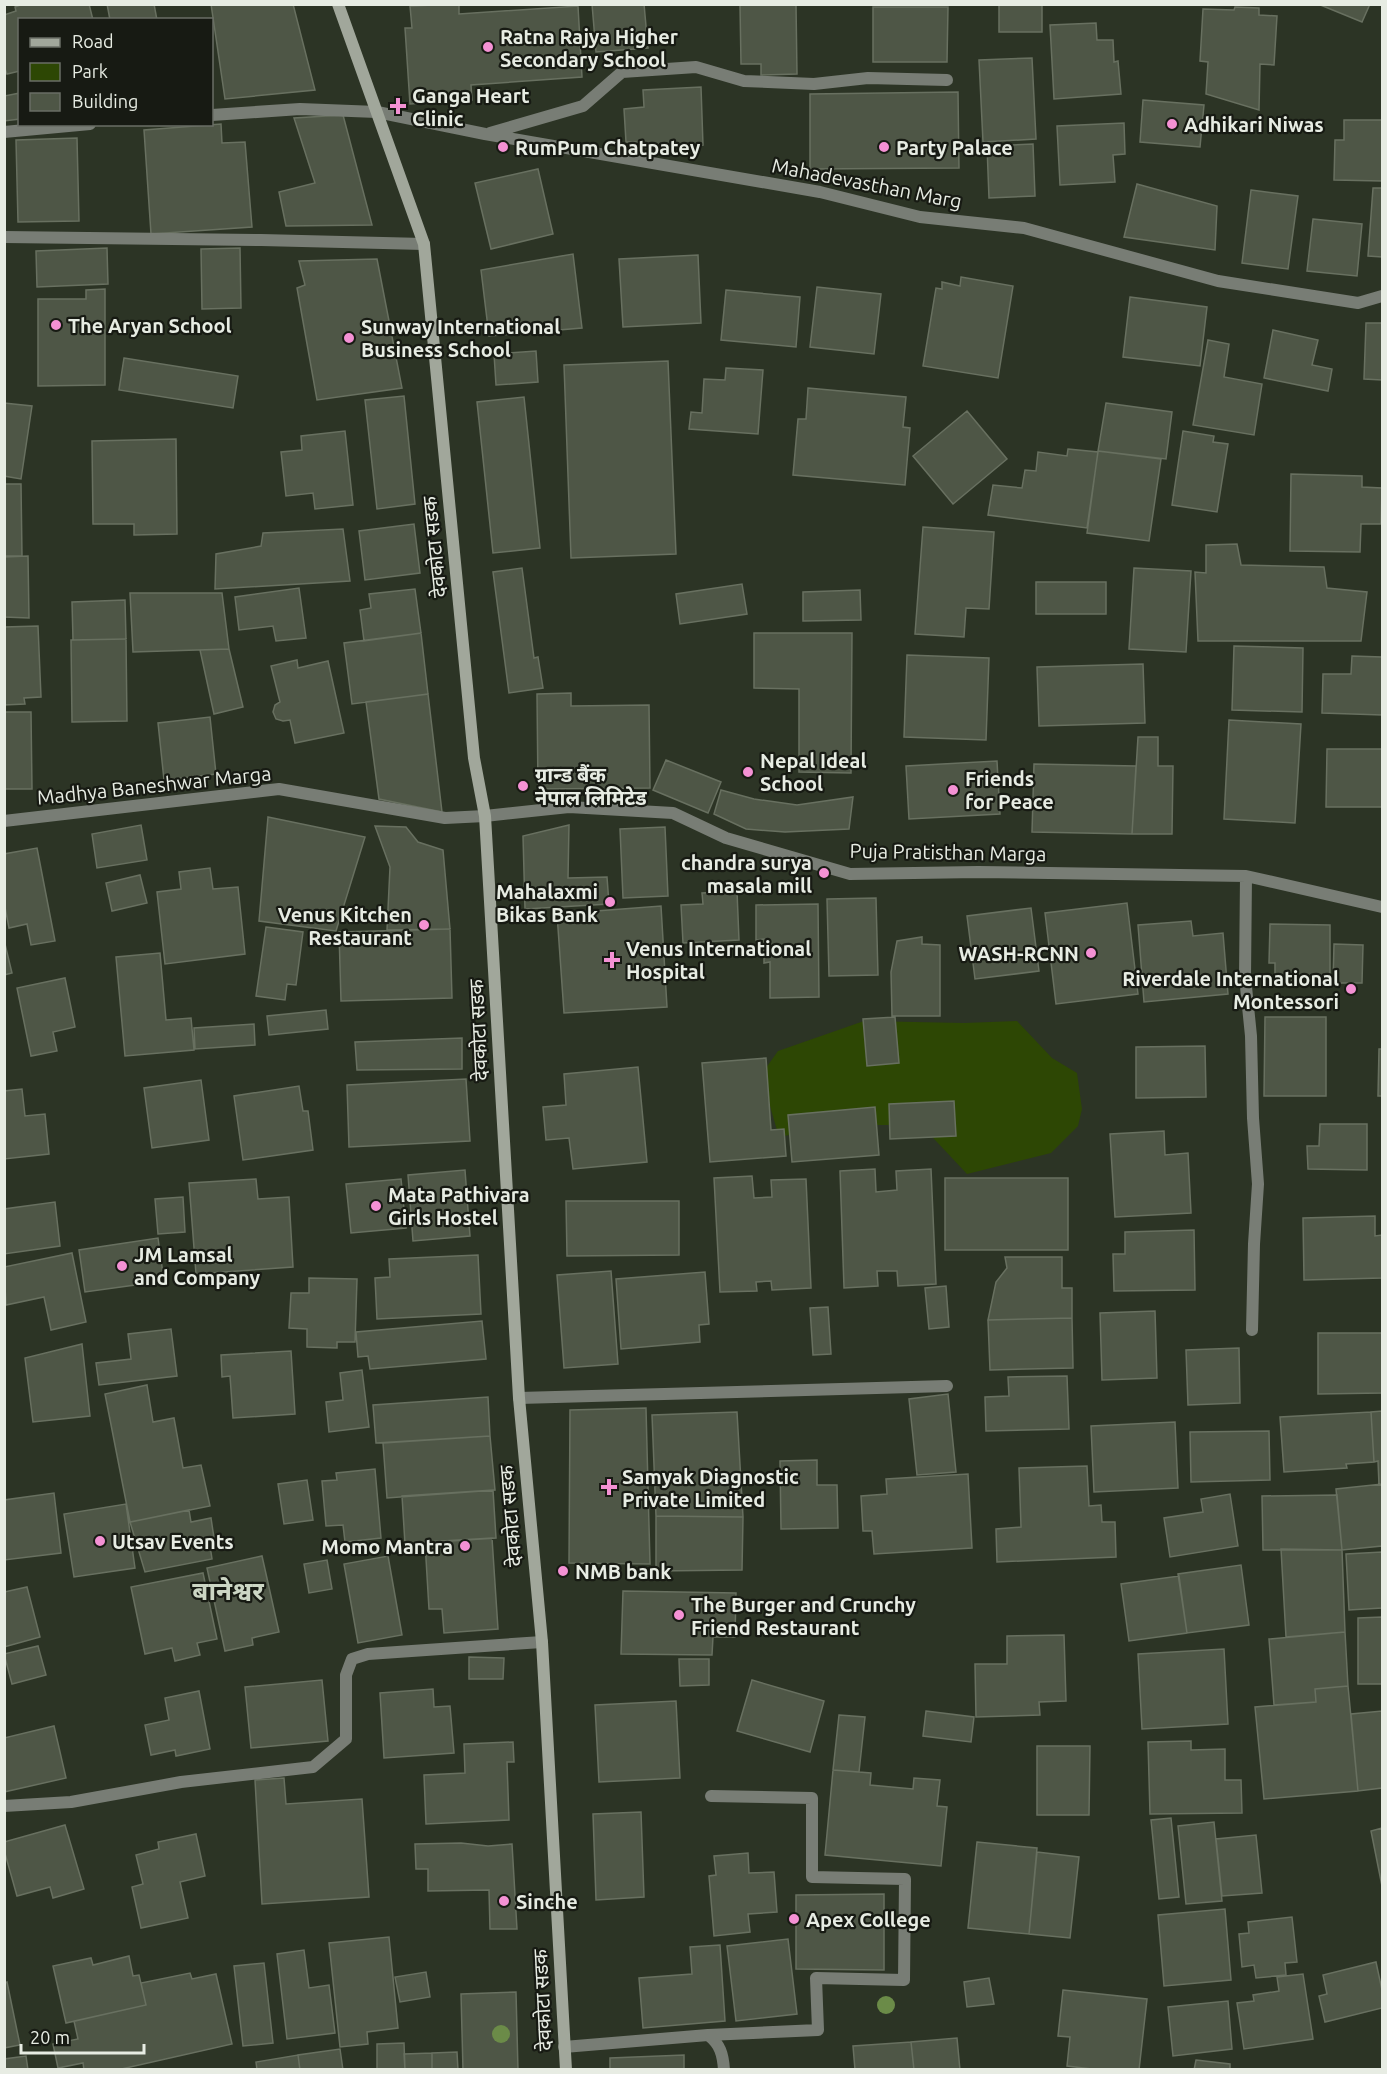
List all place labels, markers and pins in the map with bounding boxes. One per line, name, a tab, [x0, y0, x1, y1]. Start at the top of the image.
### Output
place label: Ratna Rajya Higher Secondary School	[500, 25, 679, 71]
marker: Ratna Rajya Higher Secondary School	[481, 40, 495, 54]
place label: Ganga Heart Clinic	[412, 84, 530, 130]
marker: Ganga Heart Clinic	[389, 97, 407, 115]
place label: Adhikari Niwas	[1184, 113, 1324, 136]
marker: Adhikari Niwas	[1165, 117, 1179, 131]
place label: RumPum Chatpatey	[515, 136, 701, 159]
place label: Party Palace	[896, 136, 1013, 159]
marker: RumPum Chatpatey	[496, 140, 510, 154]
marker: Party Palace	[877, 140, 891, 154]
place label: The Aryan School	[68, 314, 232, 337]
place label: Sunway International Business School	[361, 315, 560, 361]
marker: The Aryan School	[49, 318, 63, 332]
marker: Sunway International Business School	[342, 331, 356, 345]
place label: Nepal Ideal School	[760, 749, 867, 795]
place label: ग्रान्ड बैंक नेपाल लिमिटेड	[535, 763, 647, 809]
marker: Nepal Ideal School	[741, 765, 755, 779]
place label: Friends for Peace	[965, 767, 1054, 813]
marker: ग्रान्ड बैंक नेपाल लिमिटेड	[516, 779, 530, 793]
marker: Friends for Peace	[946, 783, 960, 797]
place label: chandra surya masala mill	[681, 851, 812, 897]
marker: chandra surya masala mill	[817, 866, 831, 880]
place label: Mahalaxmi Bikas Bank	[496, 880, 598, 926]
marker: Mahalaxmi Bikas Bank	[603, 895, 617, 909]
place label: Venus Kitchen Restaurant	[278, 903, 412, 949]
marker: Venus Kitchen Restaurant	[417, 918, 431, 932]
place label: Venus International Hospital	[626, 937, 811, 983]
place label: WASH-RCNN	[959, 942, 1079, 965]
marker: WASH-RCNN	[1084, 946, 1098, 960]
marker: Venus International Hospital	[603, 951, 621, 969]
place label: Riverdale International Montessori	[1122, 967, 1339, 1013]
marker: Riverdale International Montessori	[1344, 982, 1358, 996]
place label: Mata Pathivara Girls Hostel	[388, 1183, 530, 1229]
marker: Mata Pathivara Girls Hostel	[369, 1199, 383, 1213]
place label: JM Lamsal and Company	[134, 1243, 260, 1289]
marker: JM Lamsal and Company	[115, 1259, 129, 1273]
place label: Samyak Diagnostic Private Limited	[622, 1465, 799, 1511]
marker: Samyak Diagnostic Private Limited	[600, 1478, 618, 1496]
place label: Utsav Events	[112, 1530, 234, 1553]
marker: Utsav Events	[93, 1534, 107, 1548]
place label: Momo Mantra	[321, 1535, 453, 1558]
marker: Momo Mantra	[458, 1539, 472, 1553]
place label: NMB bank	[575, 1560, 671, 1583]
marker: NMB bank	[556, 1564, 570, 1578]
place label: The Burger and Crunchy Friend Restaurant	[691, 1593, 916, 1639]
marker: The Burger and Crunchy Friend Restaurant	[672, 1608, 686, 1622]
place label: Sinche	[516, 1890, 578, 1913]
marker: Sinche	[497, 1894, 511, 1908]
place label: Apex College	[806, 1908, 931, 1931]
marker: Apex College	[787, 1912, 801, 1926]

